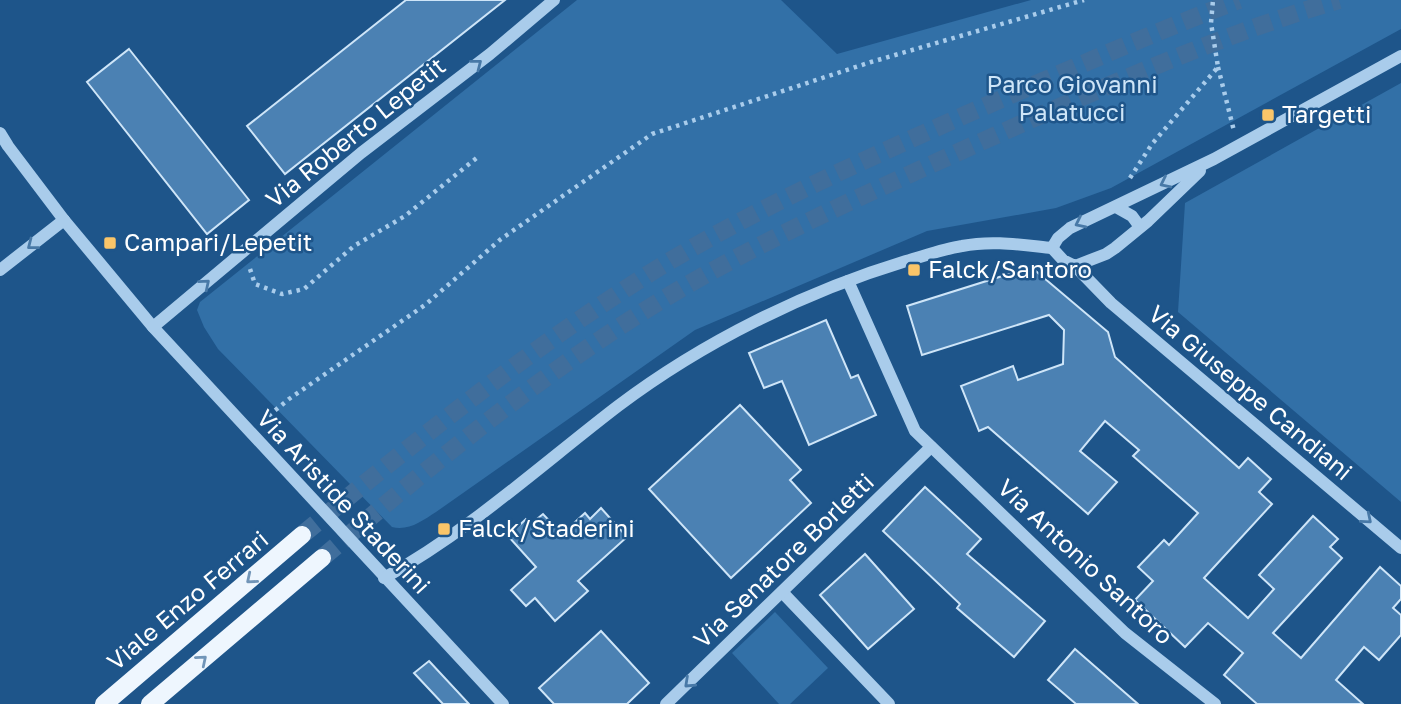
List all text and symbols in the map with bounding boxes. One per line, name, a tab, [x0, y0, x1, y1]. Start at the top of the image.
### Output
street label: Via Roberto Lepetit	[259, 50, 451, 213]
one-way arrow	[470, 59, 482, 72]
park label: Parco Giovanni Palatucci	[986, 69, 1158, 126]
place label: Targetti	[1282, 99, 1371, 128]
marker: Targetti	[1260, 107, 1276, 123]
one-way arrow	[1160, 175, 1172, 189]
one-way arrow	[1075, 215, 1087, 229]
place label: Campari/Lepetit	[124, 227, 312, 256]
marker: Campari/Lepetit	[102, 235, 118, 251]
one-way arrow	[27, 236, 40, 249]
place label: Falck/Santoro	[928, 254, 1092, 283]
marker: Falck/Santoro	[906, 262, 922, 278]
one-way arrow	[197, 280, 210, 292]
street label: Via Giuseppe Candiani	[1143, 298, 1359, 485]
street label: Via Aristide Staderini	[251, 403, 437, 599]
street label: Via Senatore Borletti	[687, 466, 879, 653]
street label: Via Antonio Santoro	[992, 472, 1180, 650]
one-way arrow	[1359, 511, 1372, 523]
place label: Falck/Staderini	[458, 513, 635, 542]
marker: Falck/Staderini	[436, 521, 452, 537]
street label: Viale Enzo Ferrari	[101, 524, 273, 676]
one-way arrow	[246, 571, 259, 583]
one-way arrow	[193, 656, 206, 668]
one-way arrow	[684, 674, 697, 687]

